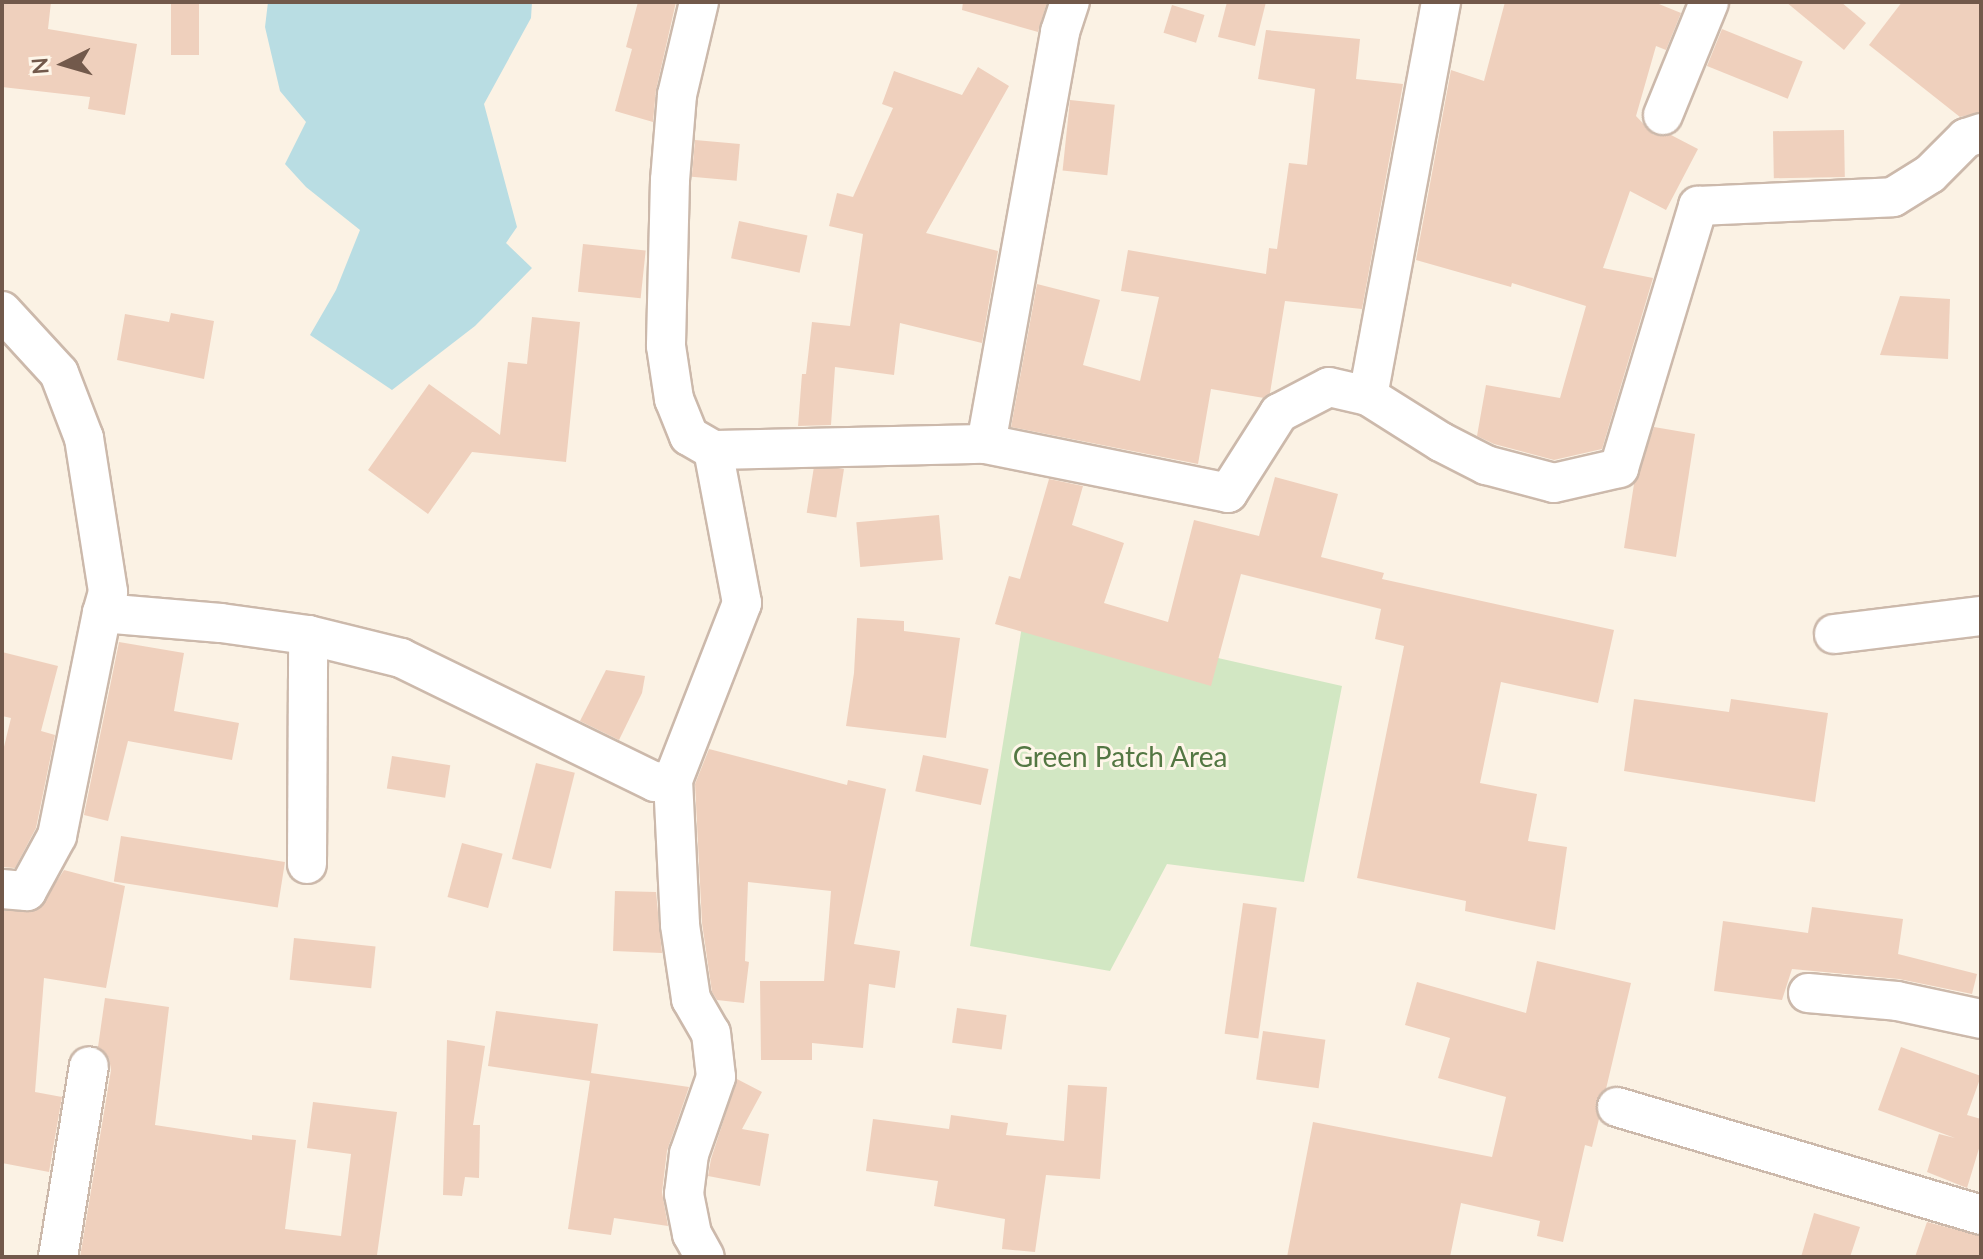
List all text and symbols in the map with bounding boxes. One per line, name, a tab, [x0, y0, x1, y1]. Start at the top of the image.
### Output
north arrow	[24, 24, 104, 104]
text: N	[25, 57, 54, 76]
park label: Green Patch Area	[1012, 739, 1228, 773]

